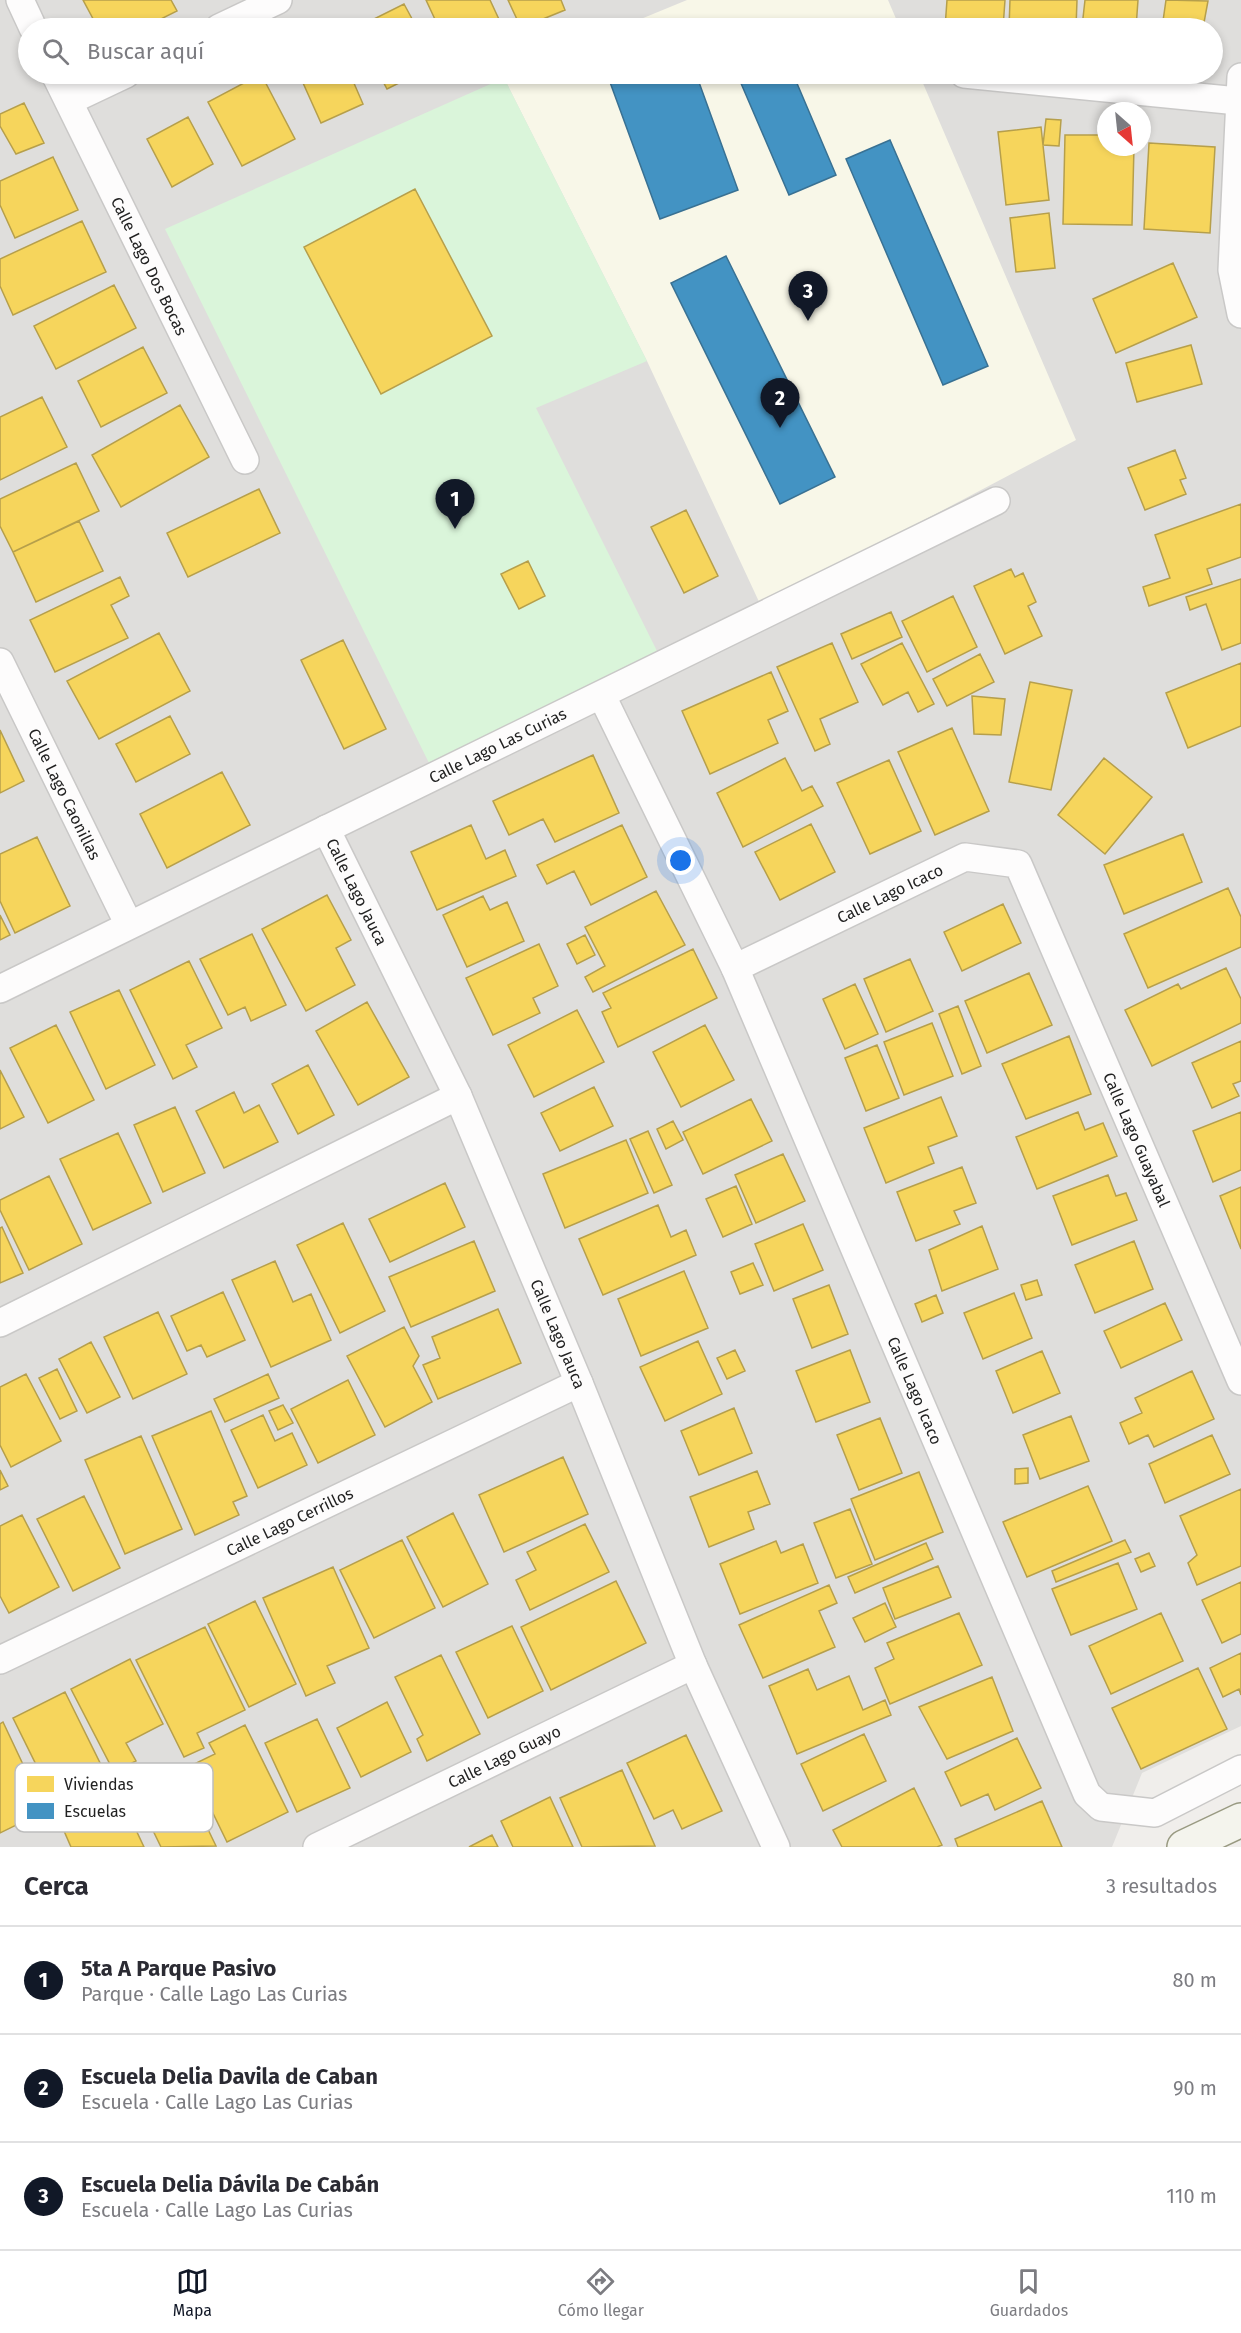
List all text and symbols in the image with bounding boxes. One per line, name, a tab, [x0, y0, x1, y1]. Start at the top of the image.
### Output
search box	[18, 18, 1223, 84]
icon: search	[39, 35, 72, 68]
text: Buscar aquí	[87, 38, 204, 65]
north arrow	[1097, 102, 1151, 156]
street label: Calle Lago Dos Bocas	[107, 194, 192, 338]
pin: 3	[788, 272, 828, 321]
pin: 2	[760, 378, 800, 428]
pin: 1	[436, 480, 474, 529]
street label: Calle Lago Las Curias	[426, 704, 569, 787]
street label: Calle Lago Caonillas	[25, 725, 105, 863]
street label: Calle Lago Jauca	[323, 835, 391, 948]
your location	[666, 846, 695, 875]
street label: Calle Lago Icaco	[834, 860, 946, 927]
street label: Calle Lago Guayabal	[1100, 1069, 1174, 1210]
street label: Calle Lago Jauca	[527, 1276, 590, 1391]
street label: Calle Lago Icaco	[884, 1334, 946, 1447]
street label: Calle Lago Cerrillos	[223, 1483, 356, 1560]
street label: Calle Lago Guayo	[445, 1721, 564, 1792]
legend	[15, 1763, 213, 1832]
text: Viviendas	[64, 1775, 133, 1794]
text: Escuelas	[64, 1802, 126, 1821]
text: Cerca	[24, 1871, 89, 1902]
text: 3 resultados	[1106, 1874, 1217, 1898]
text: 5ta A Parque Pasivo	[81, 1955, 276, 1982]
text: 1	[39, 1968, 48, 1992]
text: 80 m	[1172, 1968, 1217, 1992]
text: Parque · Calle Lago Las Curias	[81, 1982, 347, 2006]
text: Escuela Delia Davila de Caban	[81, 2063, 378, 2090]
text: 2	[38, 2076, 49, 2100]
text: 90 m	[1173, 2076, 1217, 2100]
text: Escuela · Calle Lago Las Curias	[81, 2090, 353, 2114]
text: Escuela Delia Dávila De Cabán	[81, 2171, 379, 2198]
text: 3	[38, 2184, 49, 2208]
text: 110 m	[1166, 2184, 1217, 2208]
text: Escuela · Calle Lago Las Curias	[81, 2198, 353, 2222]
tab: Mapa	[173, 2265, 212, 2320]
tab: Cómo llegar	[558, 2265, 644, 2320]
tab: Guardados	[990, 2265, 1068, 2320]

